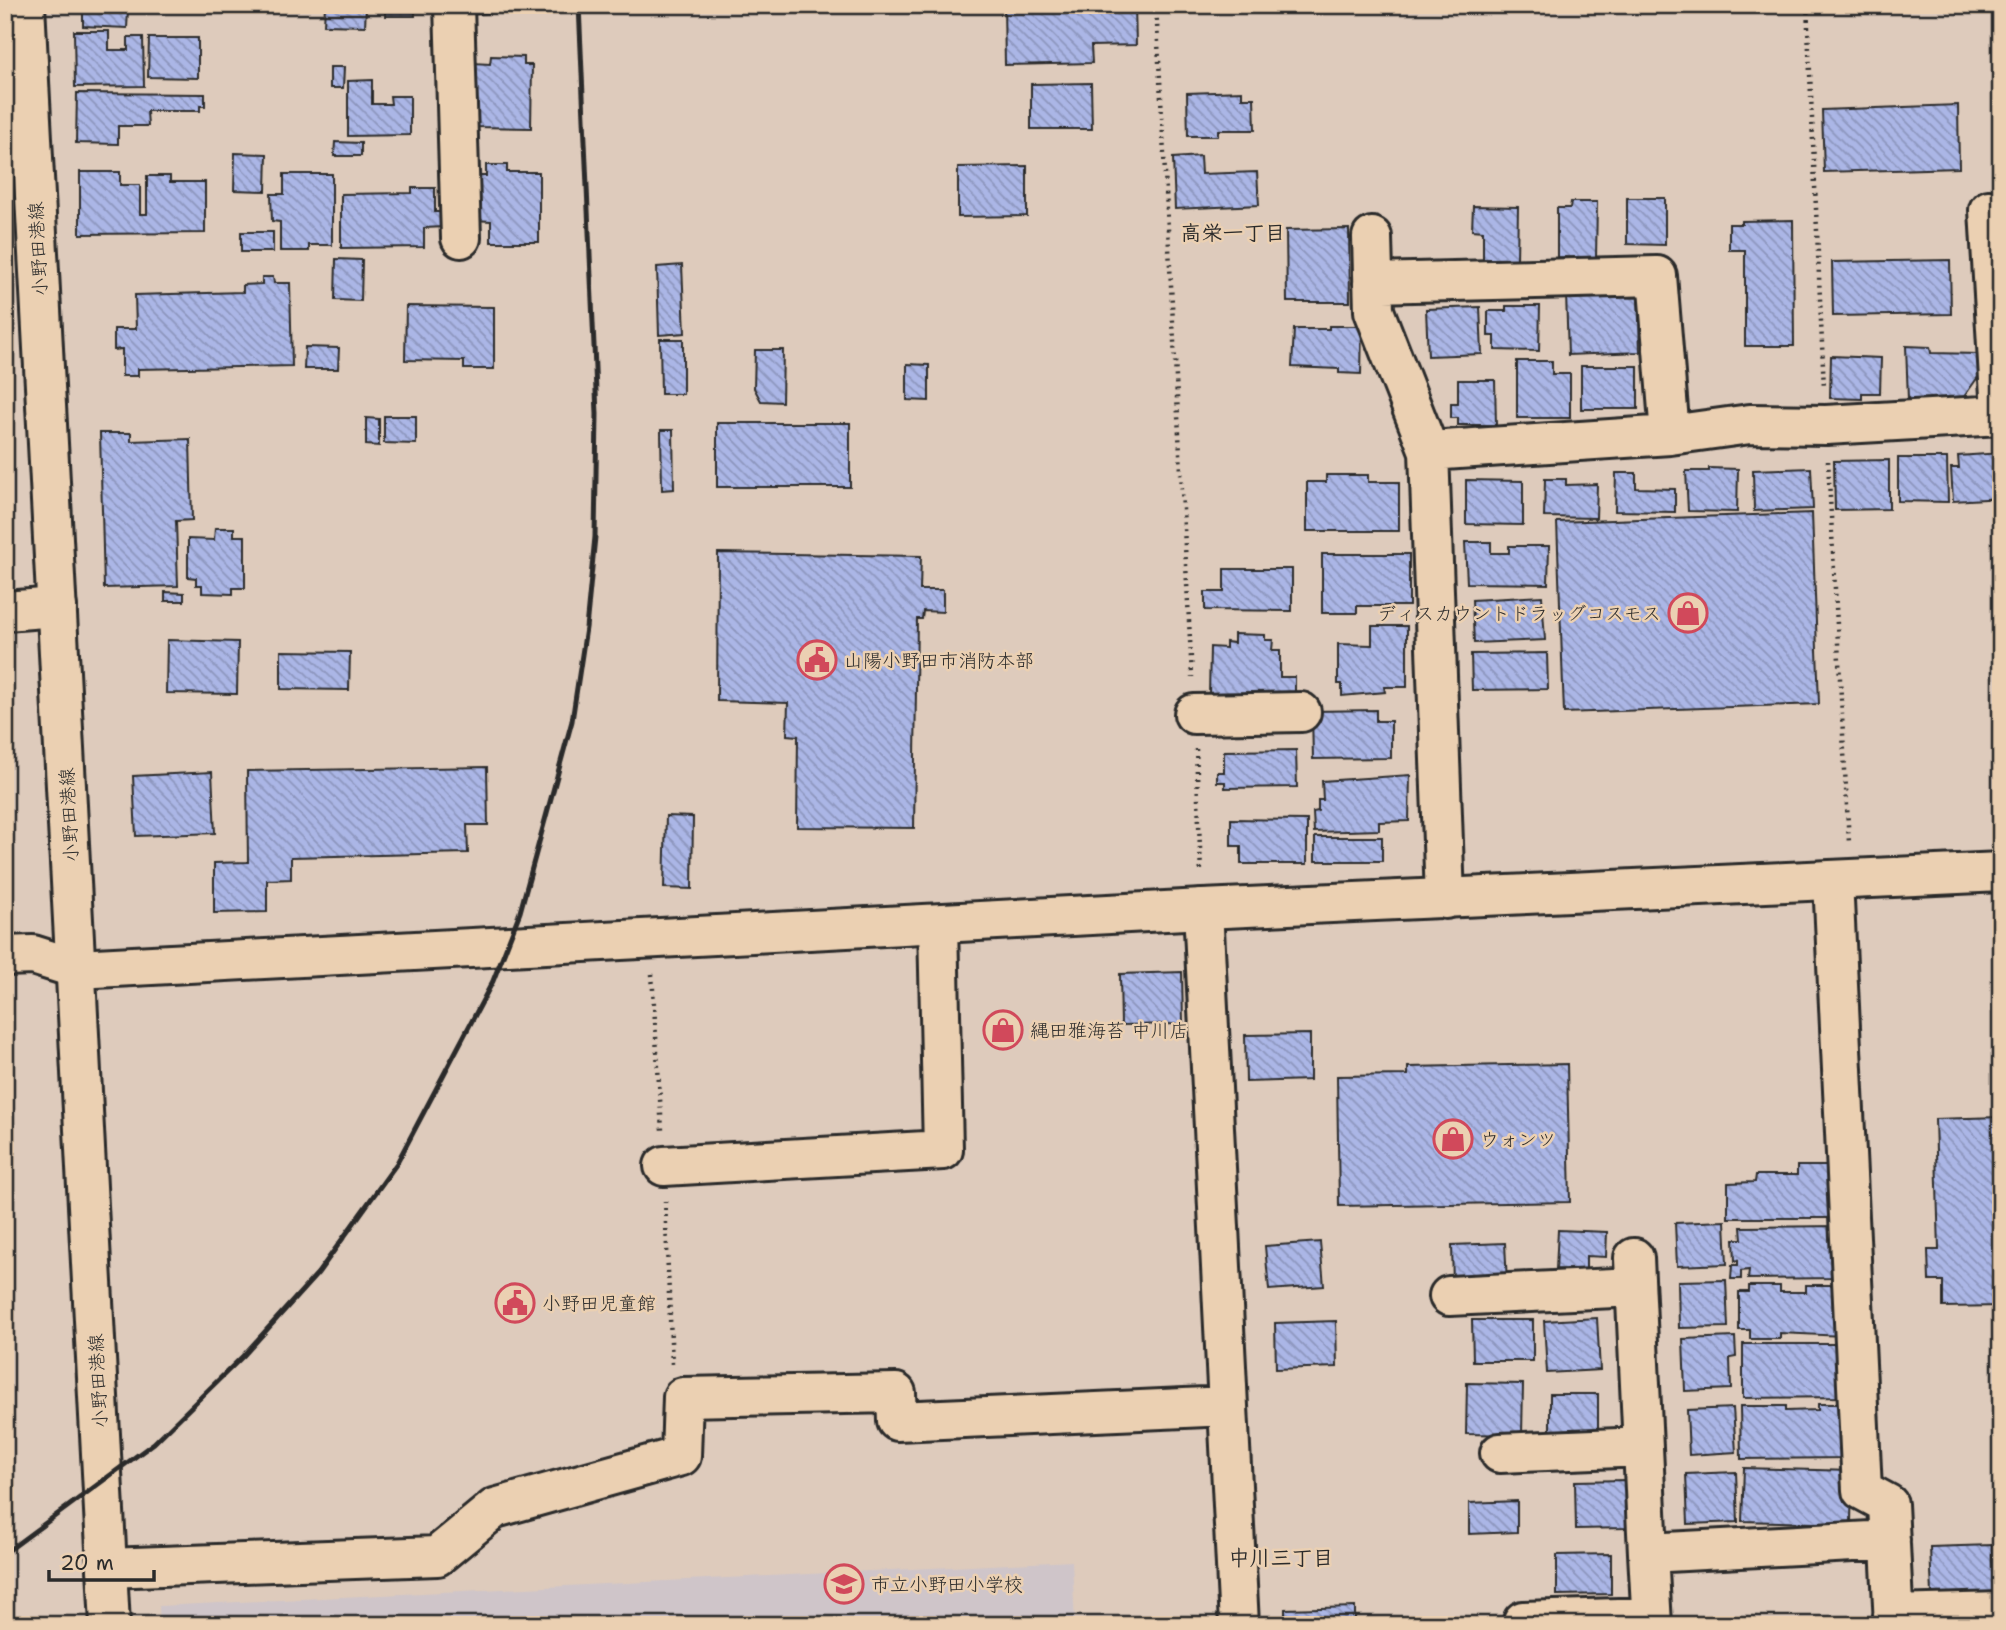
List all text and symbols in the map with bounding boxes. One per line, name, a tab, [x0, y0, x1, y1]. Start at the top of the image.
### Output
street label: 小野田港線	[23, 201, 53, 297]
district label: 高栄一丁目	[1181, 219, 1286, 247]
shop icon: ディスカウントドラッグコスモス	[1667, 592, 1709, 634]
place label: ディスカウントドラッグコスモス	[1377, 601, 1661, 626]
public building icon: 山陽小野田市消防本部	[796, 639, 838, 681]
place label: 山陽小野田市消防本部	[844, 648, 1034, 673]
street label: 小野田港線	[54, 767, 84, 863]
shop icon: 縄田雅海苔 中川店	[982, 1009, 1024, 1051]
place label: 縄田雅海苔 中川店	[1030, 1018, 1188, 1043]
shop icon: ウォンツ	[1432, 1118, 1474, 1160]
place label: ウォンツ	[1480, 1127, 1556, 1152]
public building icon: 小野田児童館	[494, 1282, 536, 1324]
place label: 小野田児童館	[542, 1291, 656, 1316]
street label: 小野田港線	[83, 1333, 113, 1429]
scale bar	[49, 1539, 154, 1583]
district label: 中川三丁目	[1229, 1544, 1334, 1572]
text: 20 m	[60, 1549, 114, 1577]
school or university icon: 市立小野田小学校	[823, 1563, 865, 1605]
place label: 市立小野田小学校	[871, 1572, 1023, 1597]

